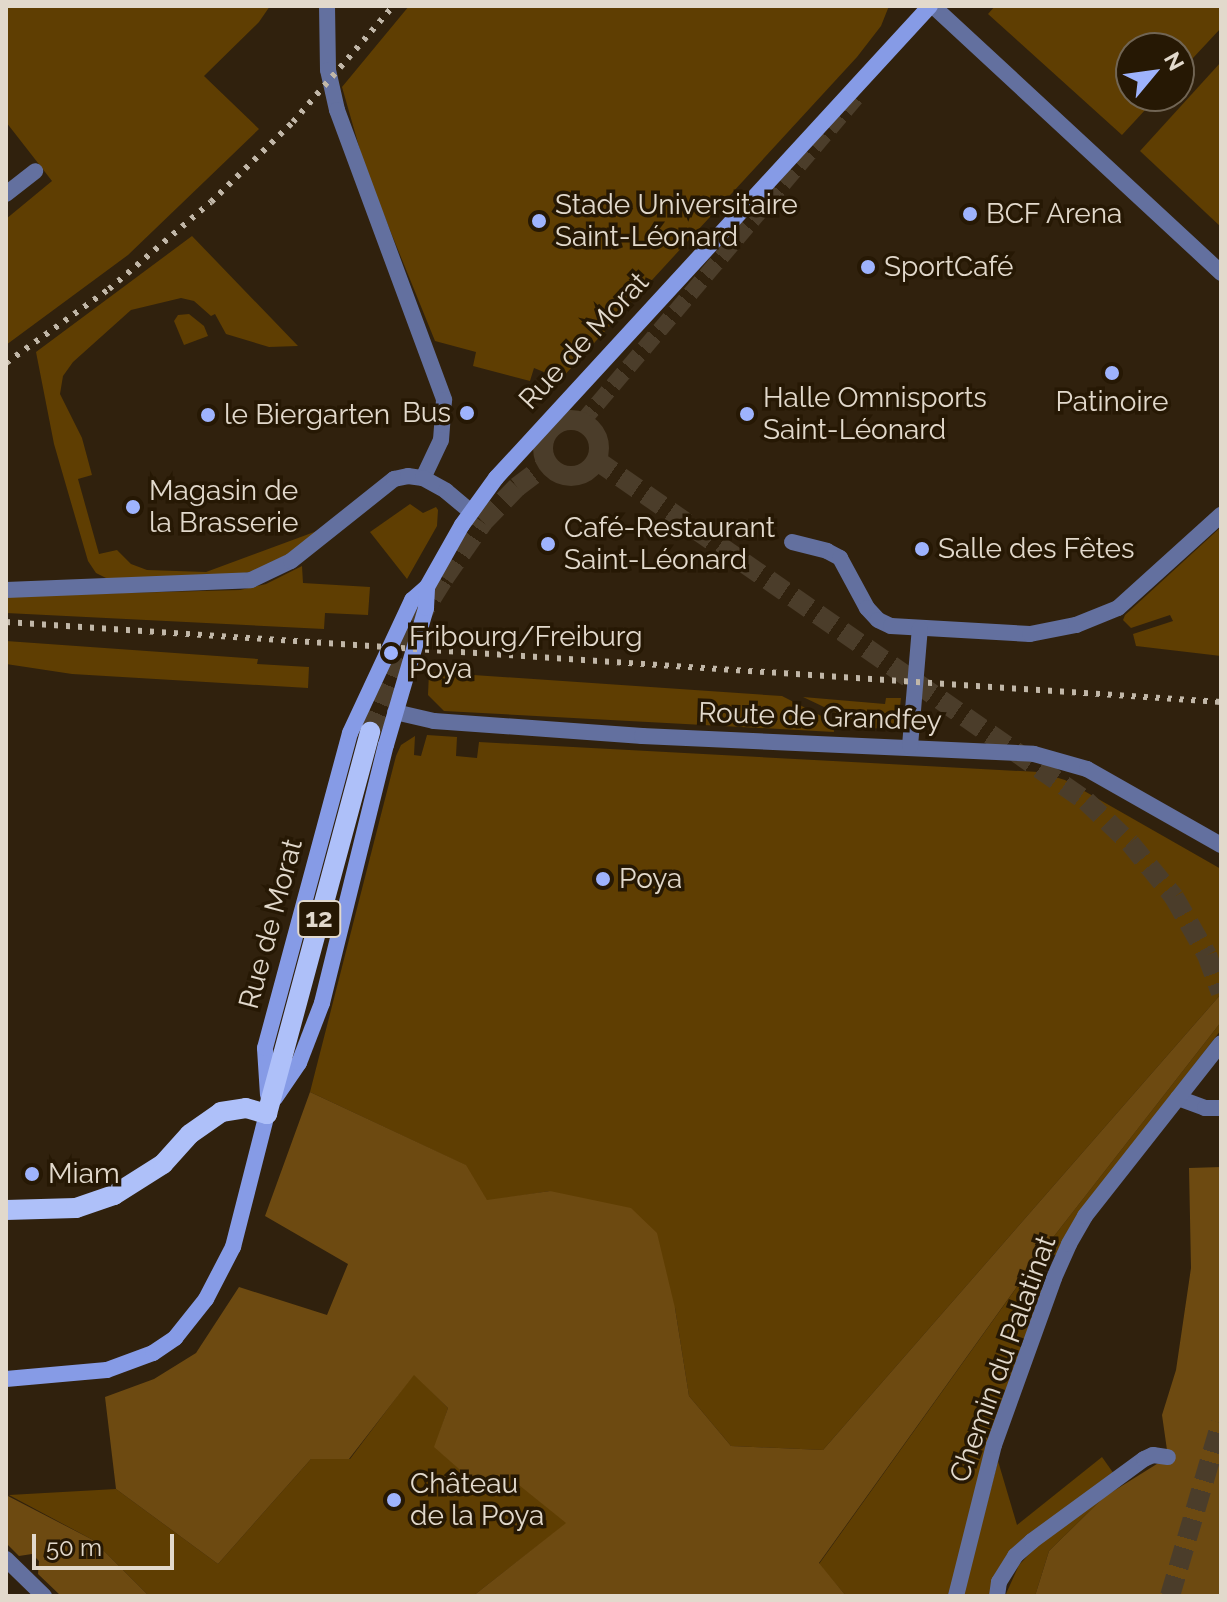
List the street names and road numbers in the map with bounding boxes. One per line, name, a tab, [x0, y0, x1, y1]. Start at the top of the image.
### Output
street label: Rue de Morat	[512, 266, 656, 416]
street label: Route de Grandfey	[698, 696, 942, 738]
street label: Rue de Morat	[232, 835, 310, 1013]
road number: 12	[297, 897, 341, 941]
street label: Chemin du Palatinat	[943, 1231, 1063, 1487]

